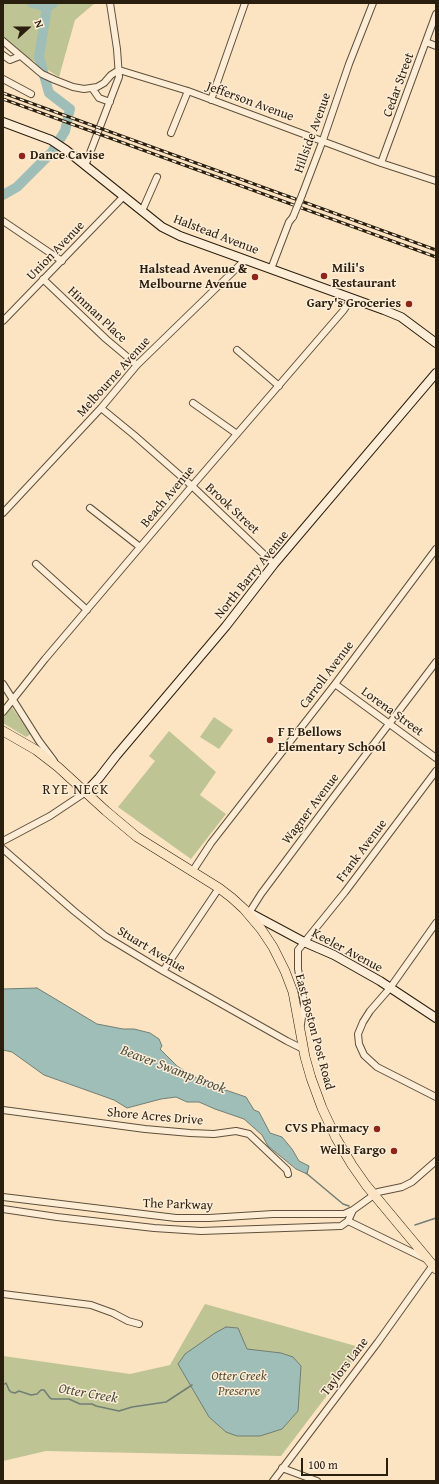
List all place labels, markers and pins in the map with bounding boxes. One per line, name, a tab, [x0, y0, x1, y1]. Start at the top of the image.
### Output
place label: Dance Cavise	[30, 148, 105, 164]
marker: Dance Cavise	[17, 151, 27, 161]
place label: Mili's Restaurant	[332, 261, 396, 292]
place label: Halstead Avenue & Melbourne Avenue	[139, 262, 247, 293]
marker: Mili's Restaurant	[319, 271, 329, 281]
marker: Halstead Avenue & Melbourne Avenue	[250, 272, 260, 282]
place label: Gary's Groceries	[307, 296, 401, 312]
marker: Gary's Groceries	[404, 299, 414, 309]
place label: F E Bellows Elementary School	[278, 725, 386, 756]
marker: F E Bellows Elementary School	[265, 735, 275, 745]
place label: CVS Pharmacy	[285, 1121, 369, 1137]
marker: CVS Pharmacy	[372, 1124, 382, 1134]
place label: Wells Fargo	[320, 1143, 386, 1159]
marker: Wells Fargo	[389, 1146, 399, 1156]

